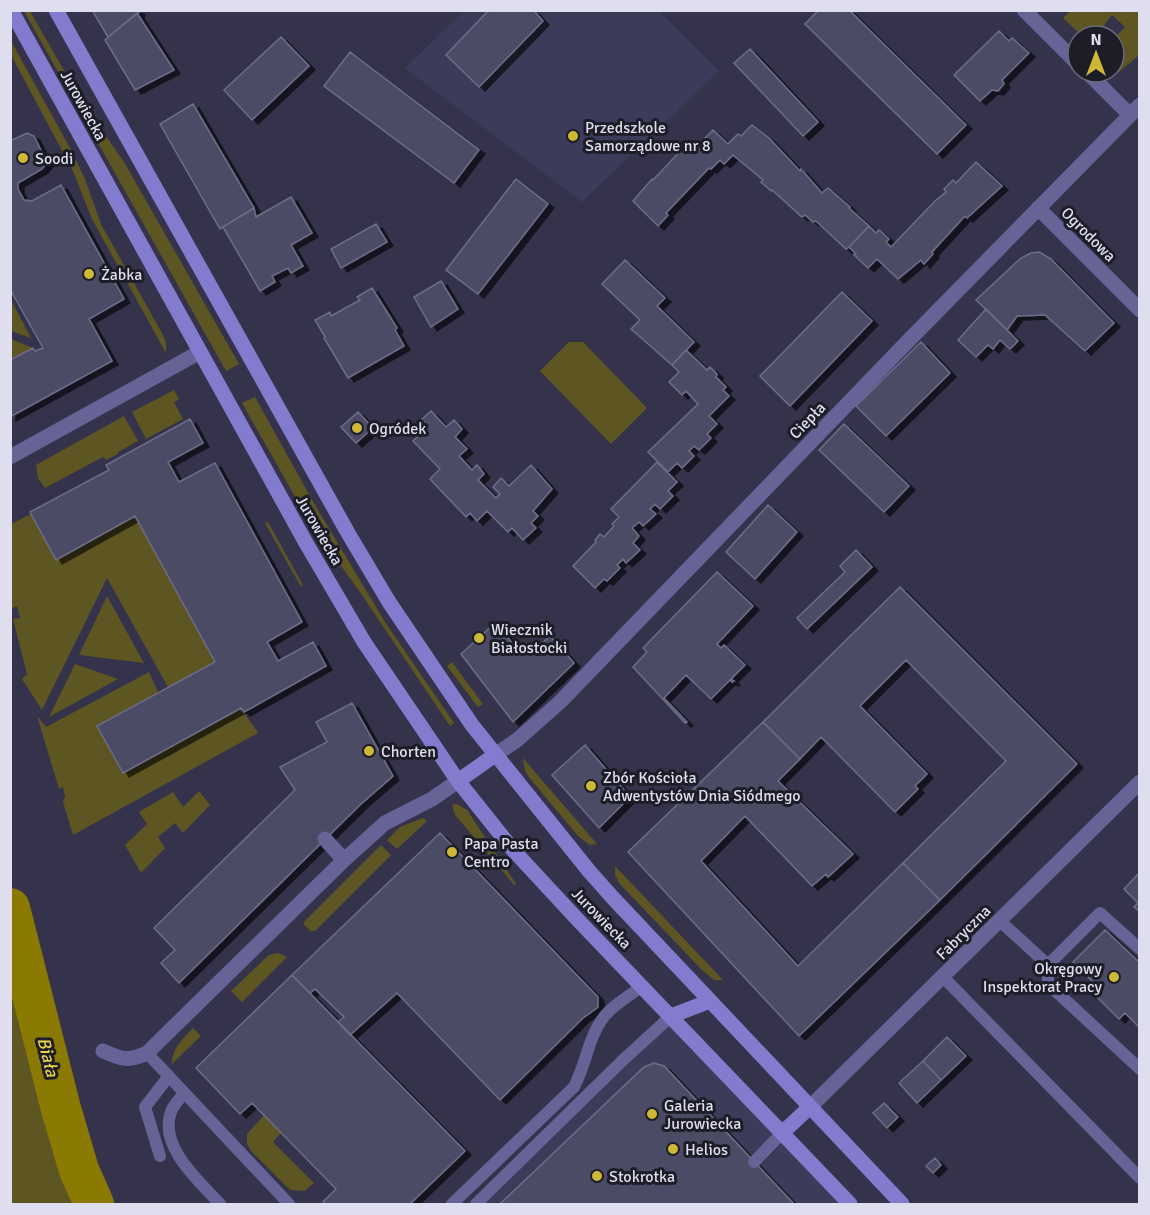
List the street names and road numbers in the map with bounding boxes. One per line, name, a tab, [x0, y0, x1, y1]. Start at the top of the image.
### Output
street label: Jurowiecka	[56, 67, 111, 144]
street label: Ogrodowa	[1057, 203, 1120, 266]
street label: Ciepła	[785, 398, 830, 443]
street label: Jurowiecka	[291, 492, 347, 569]
street label: Jurowiecka	[567, 884, 635, 954]
street label: Fabryczna	[932, 901, 995, 964]

